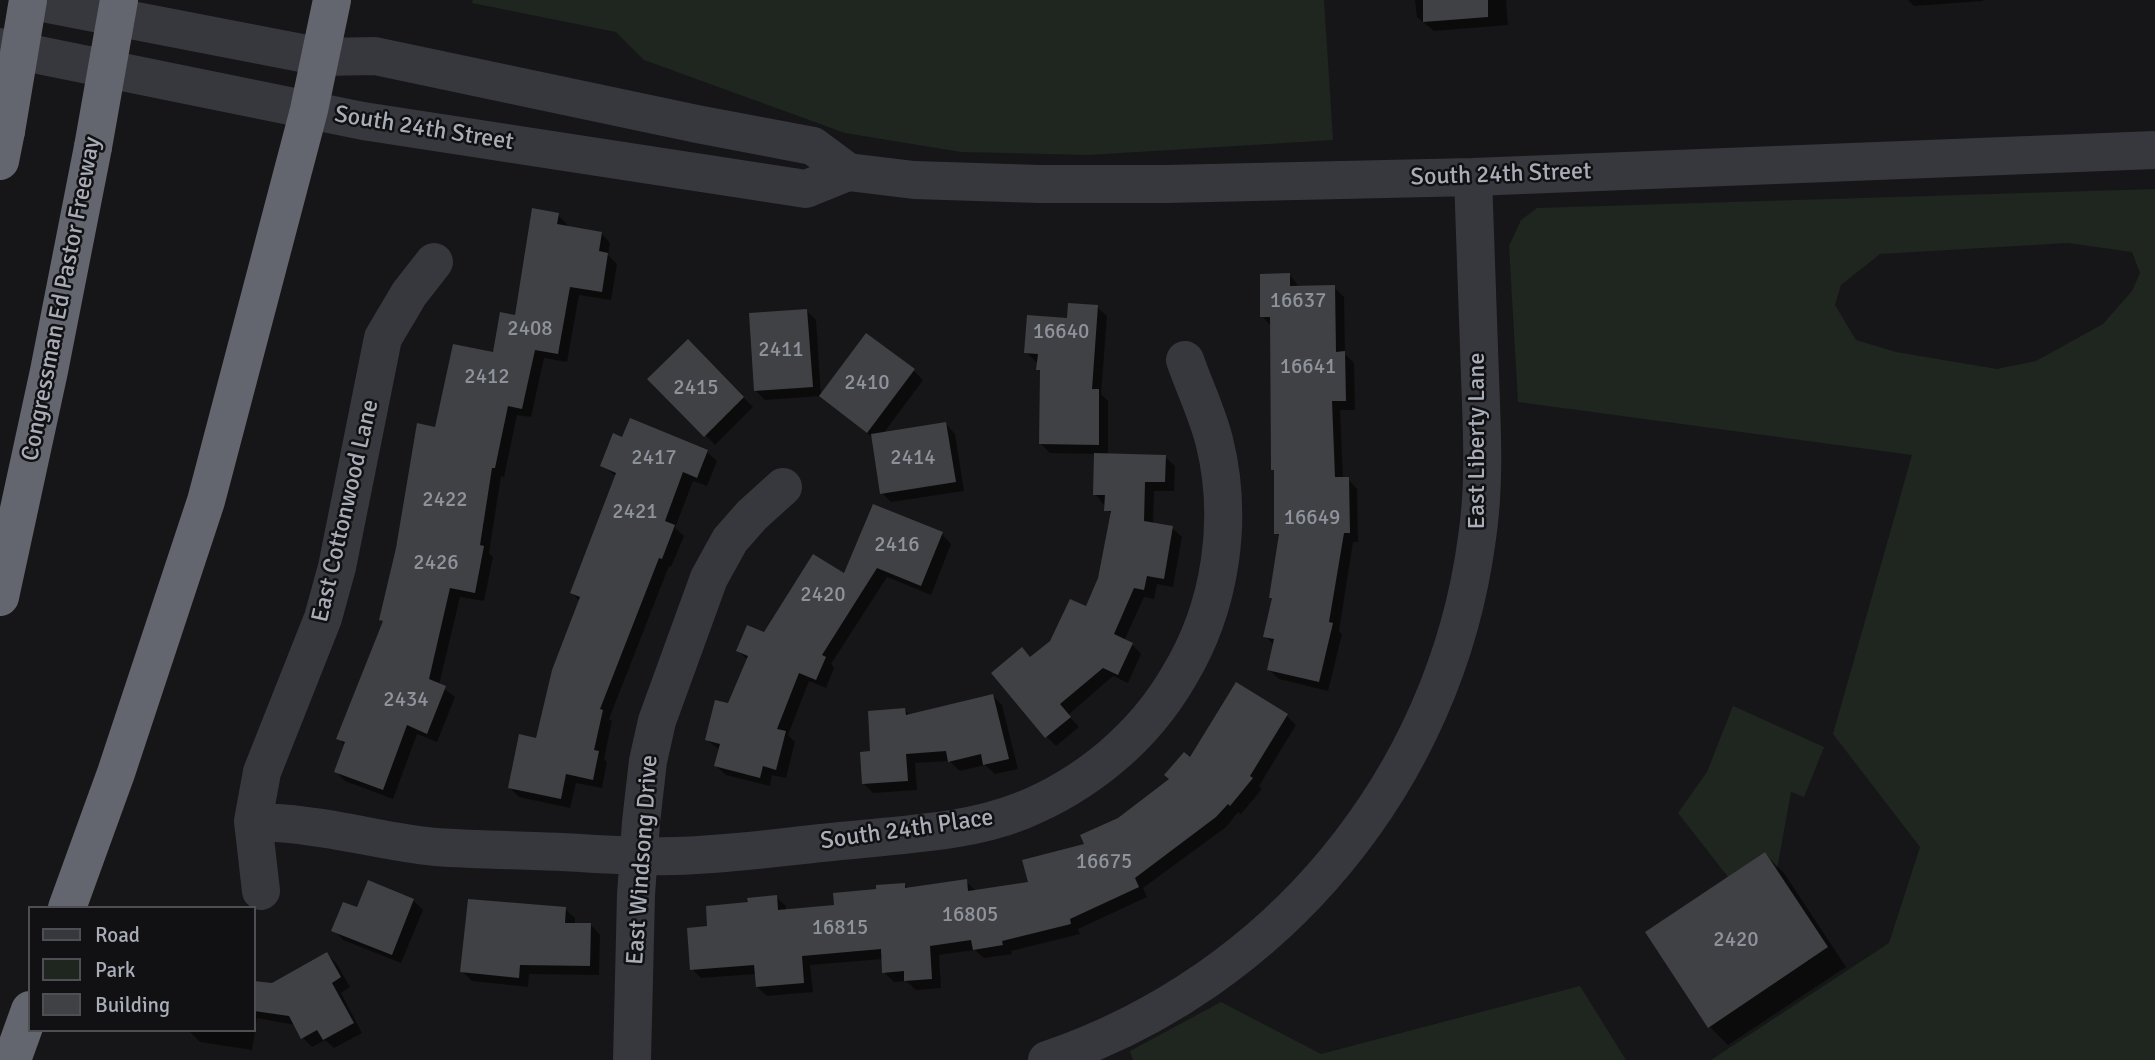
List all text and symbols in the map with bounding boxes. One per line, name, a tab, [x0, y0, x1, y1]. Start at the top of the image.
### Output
street label: South 24th Street	[332, 101, 516, 157]
street label: Congressman Ed Pastor Freeway	[16, 134, 108, 464]
street label: South 24th Street	[1410, 157, 1592, 193]
house number: 16637	[1270, 288, 1326, 314]
house number: 2408	[507, 316, 553, 342]
house number: 16640	[1033, 319, 1089, 345]
house number: 2411	[758, 337, 804, 363]
street label: East Liberty Lane	[1464, 353, 1492, 529]
house number: 16641	[1280, 354, 1336, 380]
house number: 2412	[464, 364, 510, 390]
house number: 2410	[844, 370, 890, 396]
house number: 2415	[673, 375, 719, 401]
street label: East Cottonwood Lane	[306, 397, 386, 625]
house number: 2417	[631, 445, 677, 471]
house number: 2414	[890, 445, 936, 471]
house number: 2422	[422, 487, 468, 513]
house number: 2421	[612, 499, 658, 525]
house number: 16649	[1284, 505, 1340, 531]
house number: 2416	[874, 532, 920, 558]
house number: 2426	[413, 550, 459, 576]
house number: 2420	[800, 582, 846, 608]
house number: 2434	[383, 687, 429, 713]
street label: East Windsong Drive	[621, 754, 665, 966]
street label: South 24th Place	[819, 804, 995, 856]
house number: 16675	[1076, 849, 1132, 875]
house number: 16805	[942, 902, 998, 928]
legend	[28, 906, 256, 1032]
house number: 16815	[812, 915, 868, 941]
text: Road	[95, 922, 140, 948]
house number: 2420	[1713, 927, 1759, 953]
text: Park	[95, 957, 135, 983]
text: Building	[95, 992, 170, 1018]

